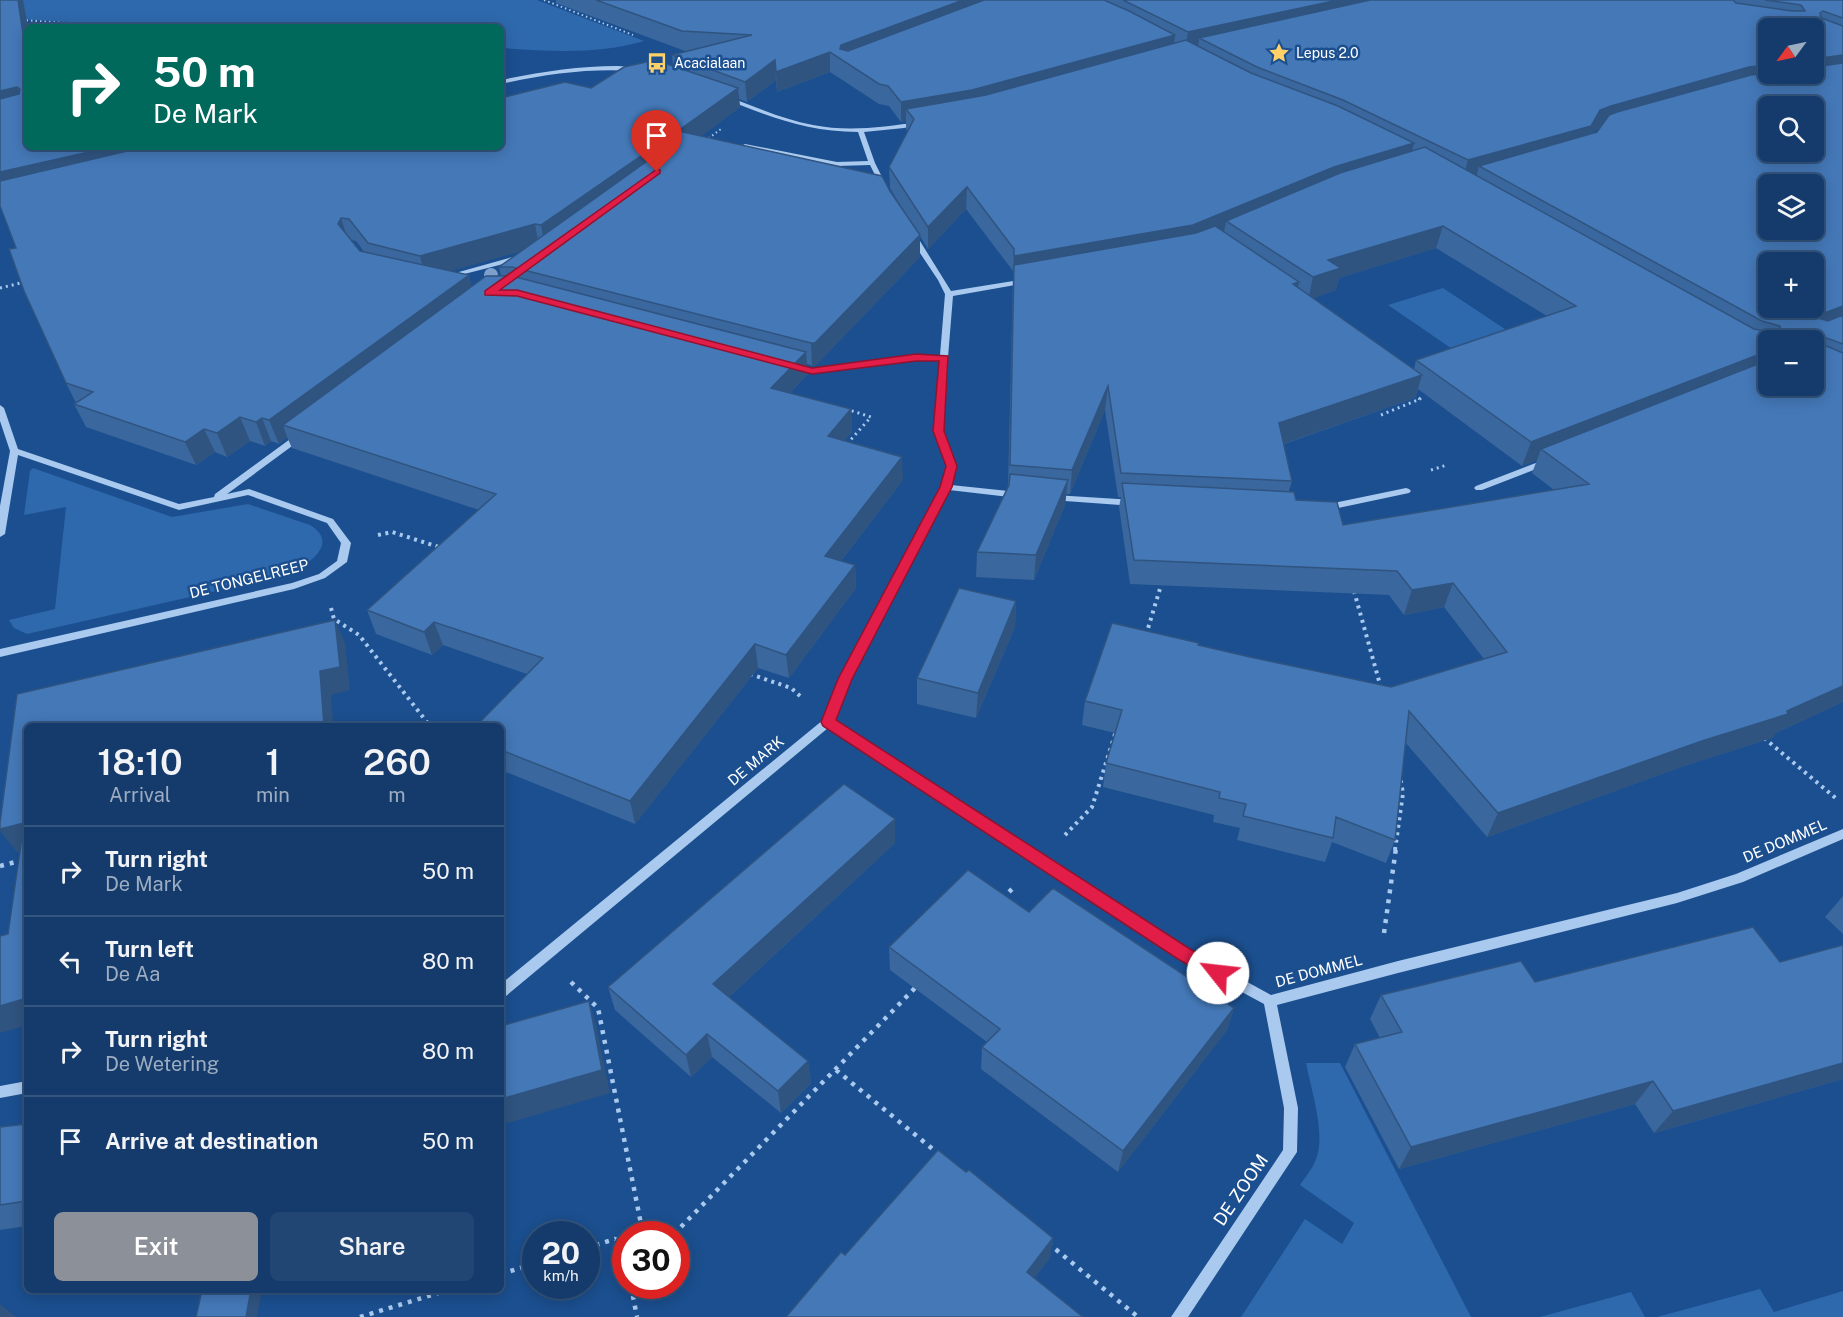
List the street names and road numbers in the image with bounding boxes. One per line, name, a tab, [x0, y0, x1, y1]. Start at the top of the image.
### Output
street label: DE TONGELREEP	[188, 555, 311, 602]
street label: DE MARK	[724, 732, 787, 789]
street label: DE DOMMEL	[1740, 815, 1829, 866]
street label: DE DOMMEL	[1273, 951, 1364, 990]
street label: DE ZOOM	[1209, 1150, 1272, 1229]

